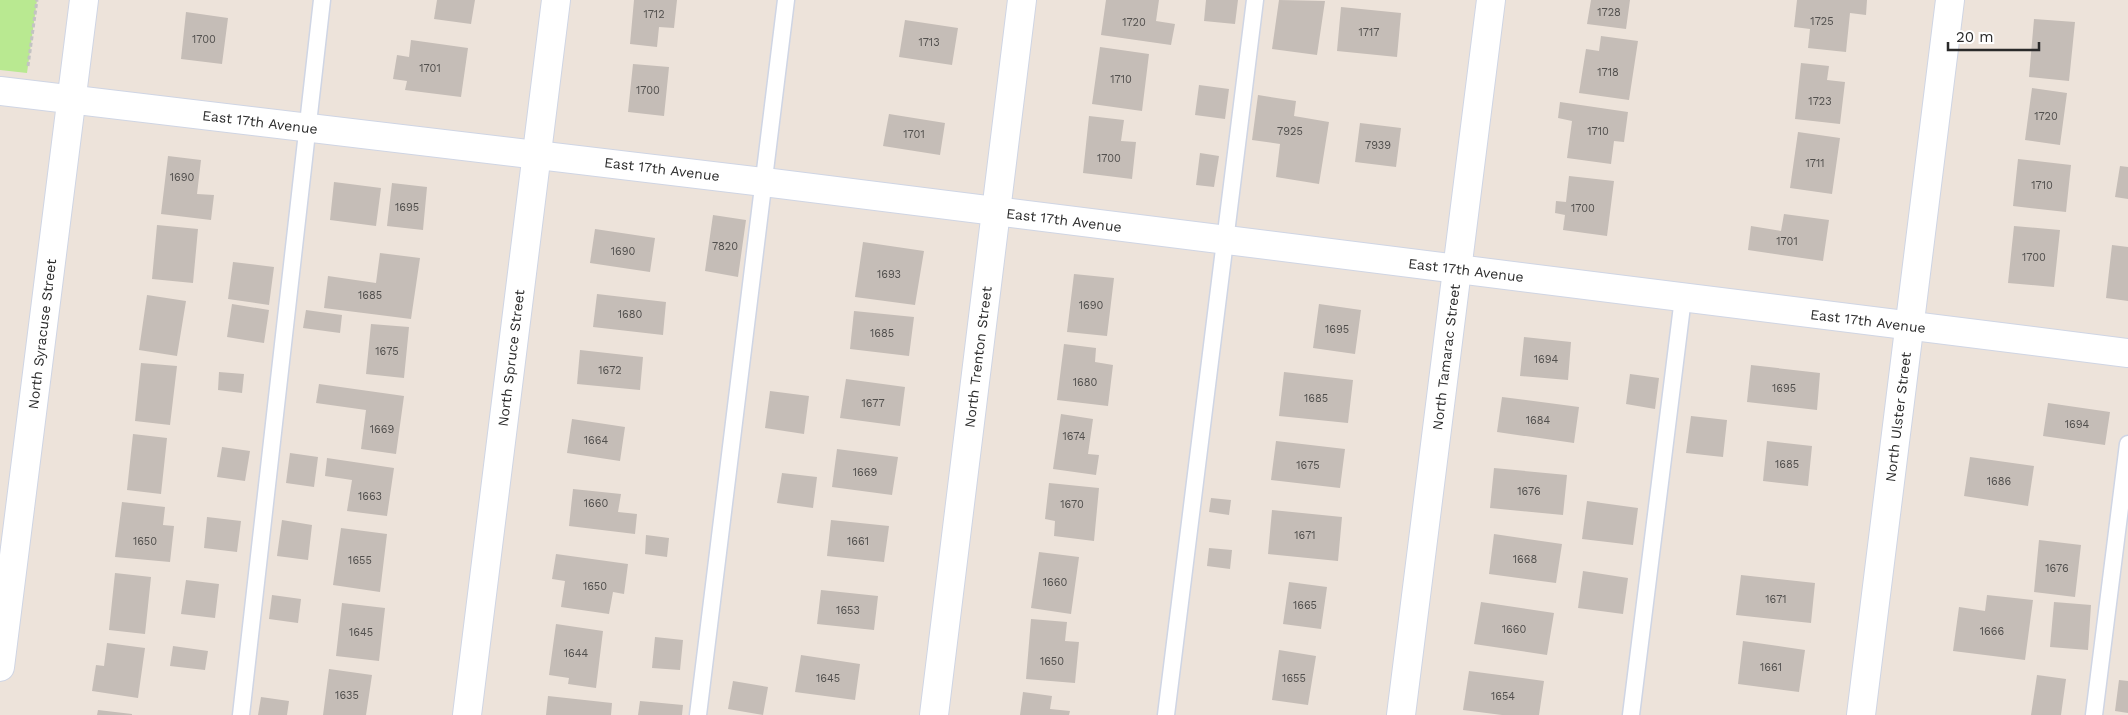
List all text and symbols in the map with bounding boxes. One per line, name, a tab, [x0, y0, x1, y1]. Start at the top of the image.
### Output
house number: 1728	[1597, 6, 1621, 19]
house number: 1712	[643, 8, 665, 21]
house number: 1725	[1810, 15, 1834, 28]
house number: 1720	[1122, 16, 1146, 29]
scale bar	[1948, 20, 2039, 52]
house number: 1717	[1359, 26, 1379, 39]
text: 20 m	[1956, 28, 1994, 46]
house number: 1700	[192, 33, 216, 46]
house number: 1713	[918, 36, 940, 49]
house number: 1701	[419, 62, 441, 75]
house number: 1718	[1597, 66, 1619, 79]
house number: 1710	[1110, 73, 1132, 86]
house number: 1700	[636, 84, 660, 97]
house number: 1723	[1808, 95, 1832, 108]
street label: East 17th Avenue	[201, 107, 319, 137]
house number: 1720	[2034, 110, 2058, 123]
house number: 7925	[1277, 125, 1303, 138]
house number: 1710	[1587, 125, 1609, 138]
house number: 1701	[903, 128, 925, 141]
house number: 7939	[1365, 139, 1391, 152]
house number: 1700	[1097, 152, 1121, 165]
street label: East 17th Avenue	[603, 154, 721, 184]
house number: 1711	[1805, 157, 1825, 170]
house number: 1690	[170, 171, 194, 184]
house number: 1710	[2031, 179, 2053, 192]
house number: 1695	[395, 201, 419, 214]
house number: 1700	[1571, 202, 1595, 215]
street label: East 17th Avenue	[1005, 205, 1123, 235]
house number: 1701	[1776, 235, 1798, 248]
house number: 7820	[712, 240, 738, 253]
house number: 1690	[611, 245, 635, 258]
house number: 1700	[2022, 251, 2046, 264]
street label: East 17th Avenue	[1407, 255, 1525, 285]
street label: North Syracuse Street	[25, 258, 59, 410]
house number: 1693	[877, 268, 901, 281]
street label: North Tamarac Street	[1429, 283, 1463, 431]
street label: North Trenton Street	[961, 285, 995, 429]
street label: North Spruce Street	[495, 288, 527, 427]
house number: 1685	[358, 289, 382, 302]
house number: 1690	[1079, 299, 1103, 312]
street label: East 17th Avenue	[1809, 306, 1927, 336]
house number: 1680	[618, 308, 642, 321]
house number: 1695	[1325, 323, 1349, 336]
house number: 1685	[870, 327, 894, 340]
house number: 1675	[375, 345, 399, 358]
street label: North Ulster Street	[1882, 351, 1914, 483]
house number: 1694	[1534, 353, 1559, 366]
house number: 1672	[598, 364, 622, 377]
house number: 1680	[1073, 376, 1097, 389]
house number: 1695	[1772, 382, 1796, 395]
house number: 1685	[1304, 392, 1328, 405]
house number: 1677	[861, 397, 885, 410]
house number: 1684	[1526, 414, 1551, 427]
house number: 1694	[2065, 418, 2090, 431]
house number: 1669	[370, 423, 394, 436]
house number: 1674	[1062, 430, 1086, 443]
house number: 1664	[584, 434, 608, 447]
house number: 1685	[1775, 458, 1799, 471]
house number: 1675	[1296, 459, 1320, 472]
house number: 1669	[853, 466, 877, 479]
house number: 1686	[1987, 475, 2012, 488]
house number: 1676	[1517, 485, 1541, 498]
house number: 1663	[358, 490, 382, 503]
house number: 1660	[584, 497, 608, 510]
house number: 1670	[1060, 498, 1084, 511]
house number: 1671	[1294, 529, 1316, 542]
house number: 1650	[133, 535, 157, 548]
house number: 1661	[847, 535, 869, 548]
house number: 1668	[1513, 553, 1537, 566]
house number: 1655	[348, 554, 372, 567]
house number: 1676	[2045, 562, 2069, 575]
house number: 1660	[1043, 576, 1067, 589]
house number: 1650	[583, 580, 607, 593]
house number: 1671	[1765, 593, 1787, 606]
house number: 1665	[1293, 599, 1317, 612]
house number: 1653	[836, 604, 860, 617]
house number: 1660	[1502, 623, 1526, 636]
house number: 1666	[1980, 625, 2004, 638]
house number: 1645	[349, 626, 373, 639]
house number: 1644	[564, 647, 588, 660]
house number: 1650	[1040, 655, 1064, 668]
house number: 1661	[1760, 661, 1782, 674]
house number: 1645	[816, 672, 840, 685]
house number: 1655	[1282, 672, 1306, 685]
house number: 1635	[335, 689, 359, 702]
house number: 1654	[1491, 690, 1515, 703]

